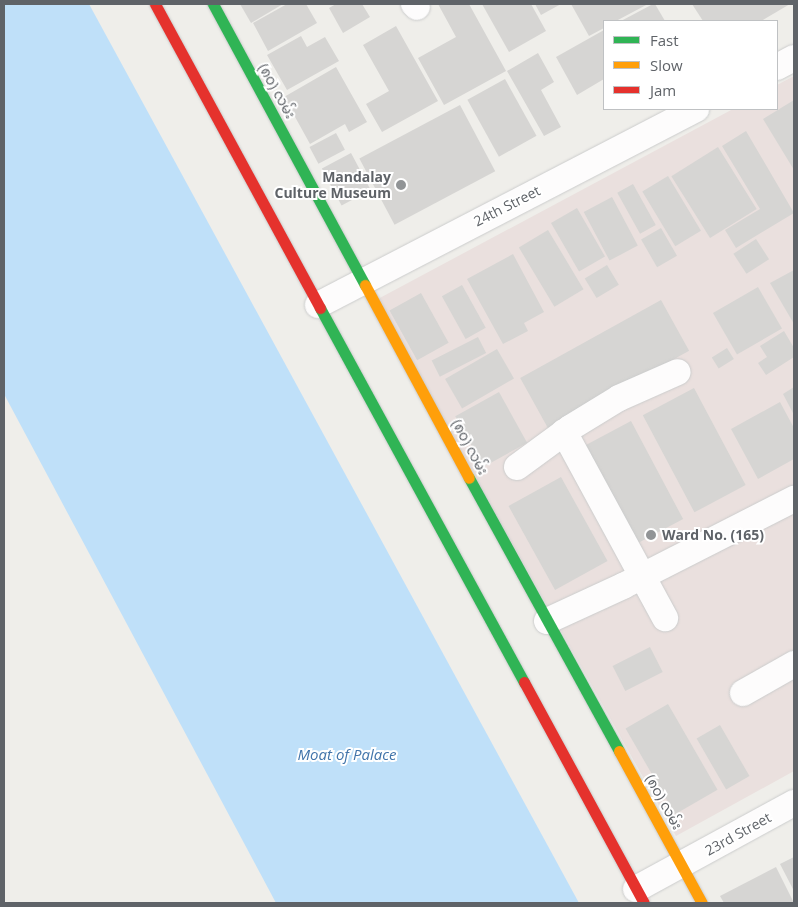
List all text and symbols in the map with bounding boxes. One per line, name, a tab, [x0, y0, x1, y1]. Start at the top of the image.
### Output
legend	[603, 20, 778, 110]
text: Fast	[650, 30, 679, 50]
text: Slow	[650, 55, 683, 75]
street label: (၈၀) လမ်း	[255, 61, 299, 121]
text: Jam	[650, 80, 676, 100]
place label: Mandalay Culture Museum	[274, 169, 391, 202]
marker: Mandalay Culture Museum	[395, 179, 407, 191]
street label: 24th Street	[471, 182, 543, 230]
street label: (၈၀) လမ်း	[448, 416, 492, 478]
place label: Ward No. (165)	[662, 527, 764, 543]
marker: Ward No. (165)	[644, 528, 658, 542]
water label: Moat of Palace	[298, 746, 396, 764]
street label: (၈၀) လမ်း	[642, 772, 686, 832]
street label: 23rd Street	[702, 809, 774, 859]

